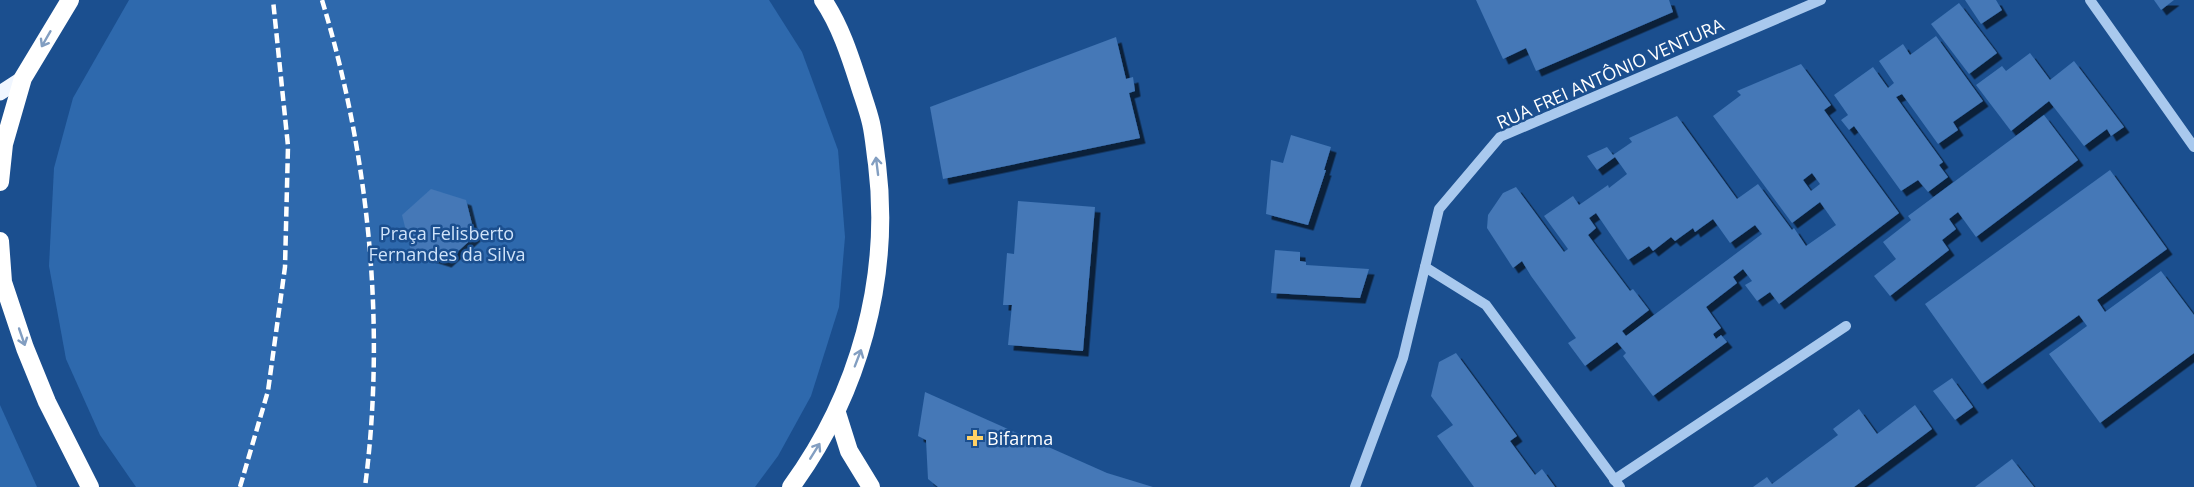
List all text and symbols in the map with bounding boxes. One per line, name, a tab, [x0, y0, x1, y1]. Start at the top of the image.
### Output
street label: RUA FREI ANTÔNIO VENTURA	[1493, 12, 1728, 134]
one-way arrow	[40, 30, 52, 47]
one-way arrow	[871, 157, 882, 177]
park label: Praça Felisberto Fernandes da Silva	[369, 221, 525, 266]
one-way arrow	[17, 327, 28, 346]
one-way arrow	[853, 350, 864, 368]
place label: Bifarma	[987, 426, 1053, 450]
marker: Bifarma	[968, 431, 982, 445]
one-way arrow	[809, 443, 821, 460]

